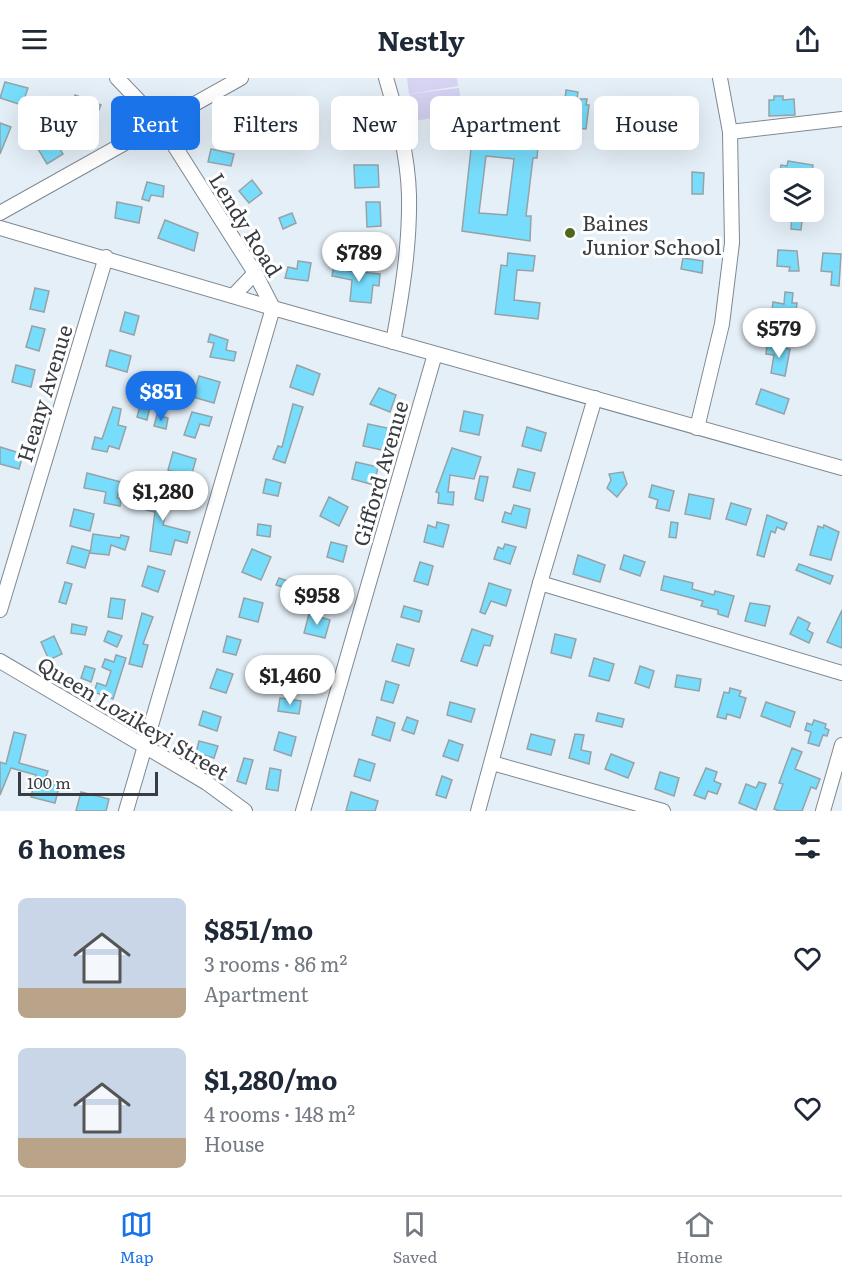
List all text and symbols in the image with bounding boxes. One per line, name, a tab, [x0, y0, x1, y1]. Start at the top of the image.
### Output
text: Nestly	[377, 19, 465, 59]
icon: menu	[18, 23, 51, 56]
icon: share	[791, 23, 824, 56]
chip: Buy	[18, 96, 99, 150]
chip: Rent	[111, 96, 200, 150]
chip: Filters	[212, 96, 319, 150]
chip: New	[331, 96, 418, 150]
chip: Apartment	[430, 96, 582, 150]
chip: House	[594, 96, 699, 150]
street label: Lendy Road	[203, 166, 291, 282]
map controls	[770, 168, 824, 222]
button: layers	[770, 168, 824, 222]
place label: Baines Junior School	[582, 206, 722, 261]
marker: Baines Junior School	[563, 226, 577, 240]
pin: $789	[323, 232, 395, 283]
text: $789	[336, 236, 382, 266]
pin: $579	[743, 308, 815, 359]
text: $579	[757, 312, 801, 342]
street label: Heany Avenue	[7, 320, 79, 466]
pin: $851	[125, 371, 197, 422]
text: $851	[140, 375, 182, 405]
street label: Gifford Avenue	[343, 396, 415, 549]
pin: $1,280	[114, 471, 212, 522]
text: $1,280	[132, 475, 194, 505]
pin: $958	[281, 575, 353, 626]
text: $958	[294, 579, 340, 609]
street label: Queen Lozikeyi Street	[32, 648, 236, 787]
pin: $1,460	[241, 655, 339, 706]
text: $1,460	[259, 659, 321, 689]
scale bar	[18, 769, 158, 796]
text: 100 m	[27, 770, 71, 794]
text: 6 homes	[18, 828, 125, 867]
icon: filters	[791, 831, 824, 864]
text: $851/mo	[204, 909, 313, 948]
icon: home	[66, 922, 138, 994]
icon: heart	[791, 942, 824, 975]
text: 3 rooms · 86 m²	[204, 948, 347, 978]
text: Apartment	[204, 978, 309, 1008]
text: $1,280/mo	[204, 1059, 337, 1098]
icon: home	[66, 1072, 138, 1144]
icon: heart	[791, 1092, 824, 1125]
text: 4 rooms · 148 m²	[204, 1098, 355, 1128]
text: House	[204, 1128, 264, 1158]
tab: Map	[120, 1208, 154, 1268]
tab: Saved	[393, 1208, 437, 1268]
tab: Home	[676, 1208, 722, 1268]

